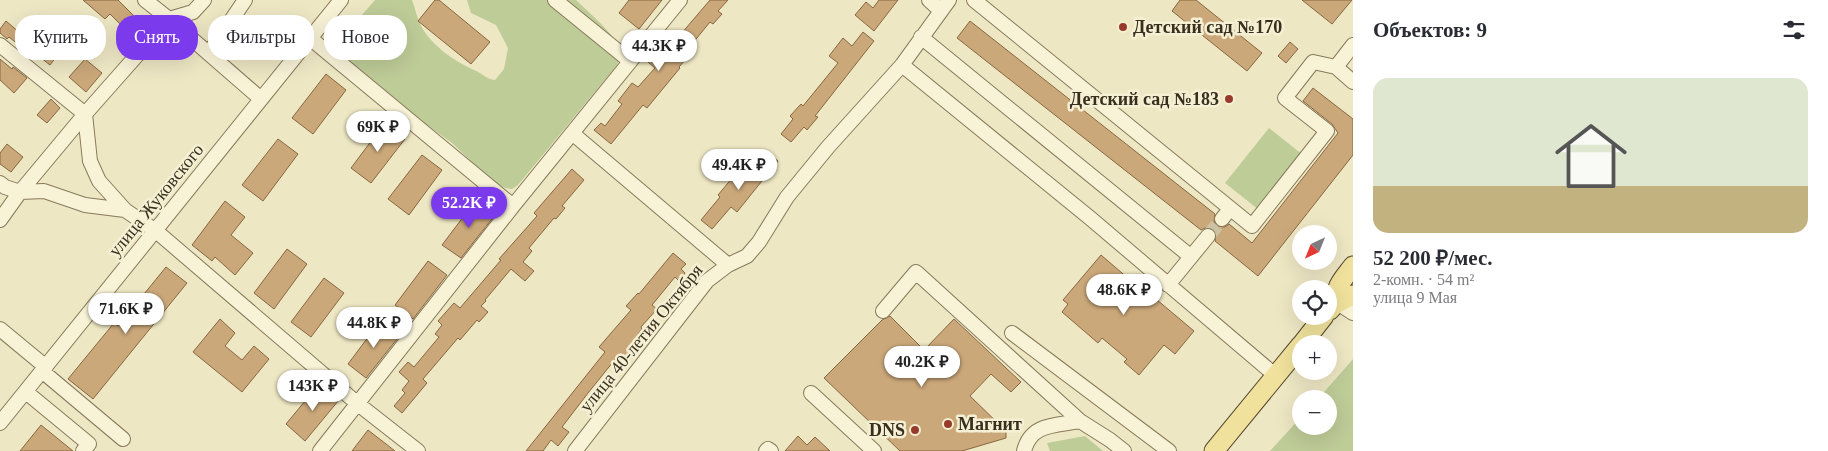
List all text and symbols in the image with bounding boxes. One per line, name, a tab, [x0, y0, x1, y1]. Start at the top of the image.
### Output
chip: Купить	[15, 15, 106, 60]
chip: Снять	[116, 15, 198, 60]
chip: Фильтры	[208, 15, 314, 60]
chip: Новое	[324, 15, 407, 60]
icon: filters	[1780, 16, 1808, 44]
place label: Детский сад №170	[1133, 17, 1282, 37]
text: Объектов: 9	[1373, 18, 1487, 42]
marker: Детский сад №170	[1117, 21, 1129, 33]
pin: 44.3K ₽	[613, 30, 705, 72]
text: 44.3K ₽	[632, 37, 686, 54]
place label: Детский сад №183	[1070, 89, 1219, 109]
marker: Детский сад №183	[1223, 93, 1235, 105]
pin: 69K ₽	[343, 110, 413, 153]
icon: home	[1546, 111, 1636, 201]
text: 69K ₽	[357, 118, 399, 135]
street label: улица Жуковского	[104, 140, 208, 260]
pin: 49.4K ₽	[693, 148, 785, 191]
text: 49.4K ₽	[712, 156, 766, 173]
pin: 52.2K ₽	[423, 186, 515, 229]
text: 52.2K ₽	[442, 194, 496, 211]
north arrow	[1292, 225, 1338, 270]
map controls	[1292, 225, 1337, 435]
text: 52 200 ₽/мес.	[1373, 246, 1493, 270]
street label: улица 40-летия Октября	[575, 260, 707, 416]
text: 2-комн. · 54 m²	[1373, 271, 1474, 288]
pin: 48.6K ₽	[1078, 274, 1170, 316]
button: locate	[1292, 280, 1337, 325]
text: 48.6K ₽	[1097, 281, 1151, 298]
text: улица 9 Мая	[1373, 289, 1457, 306]
pin: 71.6K ₽	[80, 292, 172, 335]
text: 71.6K ₽	[99, 300, 153, 317]
pin: 44.8K ₽	[328, 306, 420, 349]
text: 44.8K ₽	[347, 314, 401, 331]
button: +	[1292, 335, 1337, 380]
pin: 40.2K ₽	[876, 346, 968, 388]
text: 40.2K ₽	[895, 353, 949, 370]
pin: 143K ₽	[272, 370, 354, 412]
text: 143K ₽	[288, 377, 338, 394]
button: −	[1292, 390, 1337, 435]
place label: Магнит	[958, 414, 1022, 434]
marker: Магнит	[942, 418, 954, 430]
place label: DNS	[869, 420, 905, 440]
marker: DNS	[909, 424, 921, 436]

